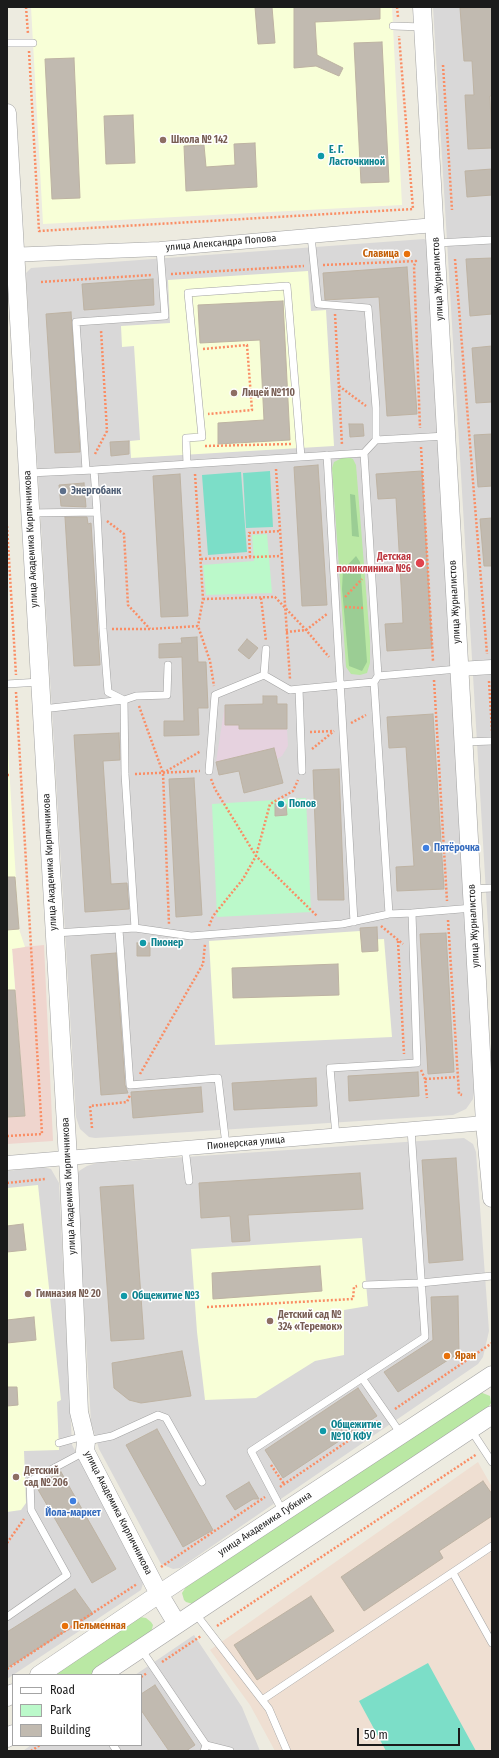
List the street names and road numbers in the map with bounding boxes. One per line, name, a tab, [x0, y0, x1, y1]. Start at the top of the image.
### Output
street label: улица Александра Попова	[165, 232, 277, 254]
street label: улица Журналистов	[430, 237, 446, 321]
street label: улица Академика Кирпичникова	[21, 470, 41, 608]
street label: улица Журналистов	[447, 560, 463, 644]
street label: улица Академика Кирпичникова	[40, 793, 60, 931]
street label: улица Журналистов	[466, 884, 482, 968]
street label: улица Академика Кирпичникова	[59, 1117, 79, 1255]
street label: Пионерская улица	[206, 1134, 286, 1152]
street label: улица Академика Кирпичникова	[81, 1449, 155, 1577]
street label: улица Академика Губкина	[216, 1489, 314, 1559]

